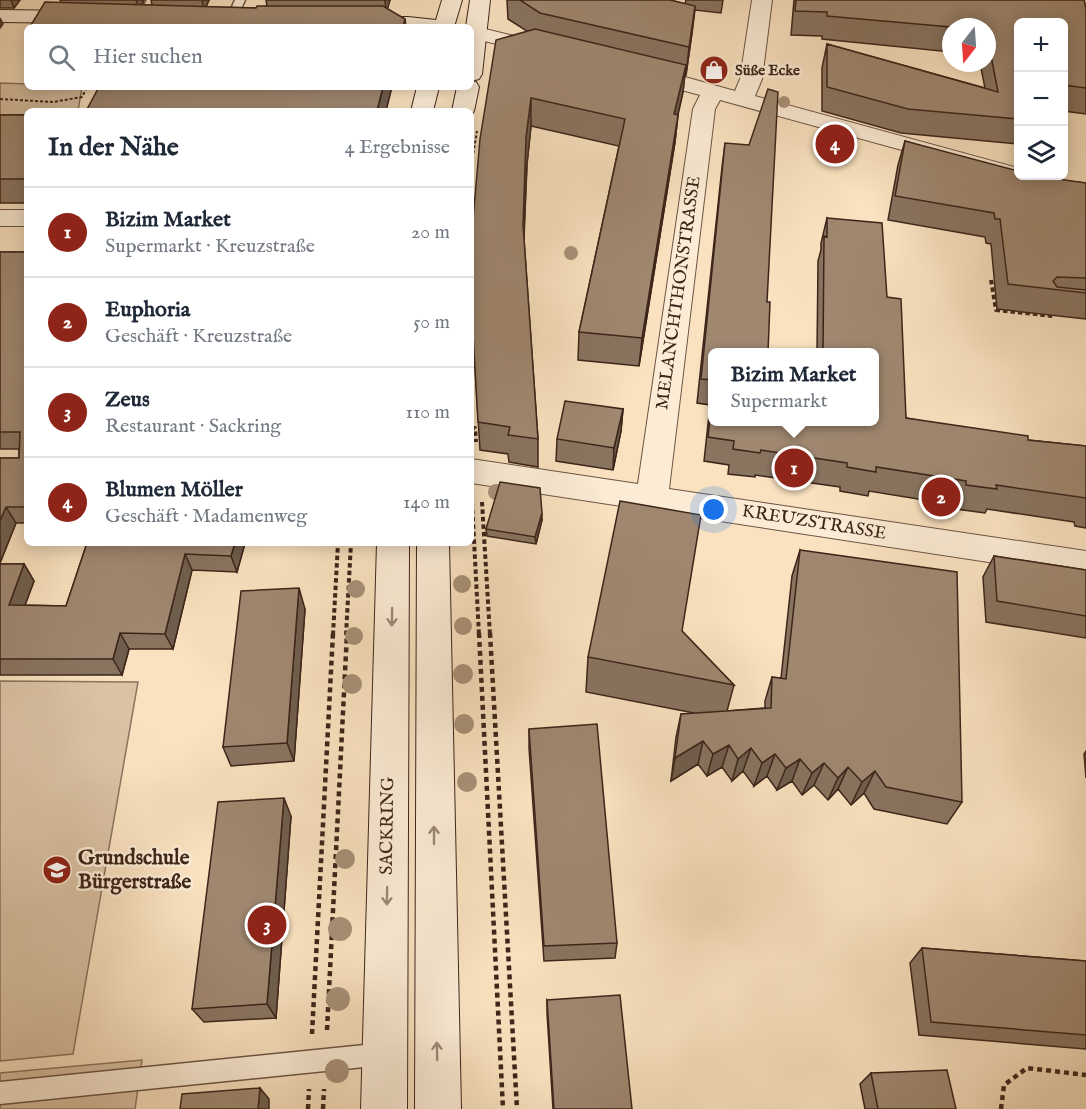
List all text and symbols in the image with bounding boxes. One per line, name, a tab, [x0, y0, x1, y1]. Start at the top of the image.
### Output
north arrow	[942, 18, 996, 72]
map controls	[1014, 18, 1068, 180]
button: +	[1014, 18, 1068, 72]
search box	[24, 24, 474, 90]
icon: search	[45, 41, 78, 74]
text: Hier suchen	[93, 43, 203, 71]
shop icon: Süße Ecke	[698, 54, 730, 86]
place label: Süße Ecke	[735, 61, 800, 80]
button: −	[1014, 72, 1068, 126]
pin: 4	[816, 122, 854, 166]
button: layers	[1014, 126, 1068, 180]
text: In der Nähe	[48, 131, 179, 164]
text: 4 Ergebnisse	[345, 135, 450, 160]
street label: MELANCHTHONSTRASSE	[651, 175, 707, 411]
text: Bizim Market	[105, 206, 231, 234]
text: 1	[64, 220, 71, 245]
text: 20 m	[411, 220, 450, 245]
text: Supermarkt · Kreuzstraße	[105, 234, 315, 259]
text: Euphoria	[105, 296, 190, 324]
text: 2	[63, 310, 72, 335]
text: 50 m	[413, 310, 450, 335]
text: Geschäft · Kreuzstraße	[105, 324, 292, 349]
popup	[708, 348, 879, 426]
text: Bizim Market	[731, 361, 856, 389]
text: Zeus	[105, 386, 150, 414]
text: Supermarkt	[731, 389, 828, 414]
text: 3	[64, 400, 71, 425]
text: 110 m	[406, 400, 450, 425]
text: Restaurant · Sackring	[105, 414, 281, 439]
pin: 1	[774, 446, 814, 490]
pin: 2	[922, 474, 960, 520]
text: Blumen Möller	[105, 476, 243, 504]
text: 4	[63, 490, 72, 515]
text: 140 m	[403, 490, 450, 515]
your location	[699, 495, 728, 524]
street label: KREUZSTRASSE	[740, 500, 888, 546]
text: Geschäft · Madamenweg	[105, 504, 307, 529]
one-way arrow	[386, 606, 398, 626]
street label: SACKRING	[376, 776, 400, 875]
one-way arrow	[428, 825, 440, 845]
place label: Grundschule Bürgerstraße	[78, 845, 191, 896]
school or university icon: Grundschule Bürgerstraße	[41, 854, 73, 886]
one-way arrow	[381, 885, 393, 905]
pin: 3	[248, 902, 286, 948]
one-way arrow	[431, 1041, 443, 1061]

